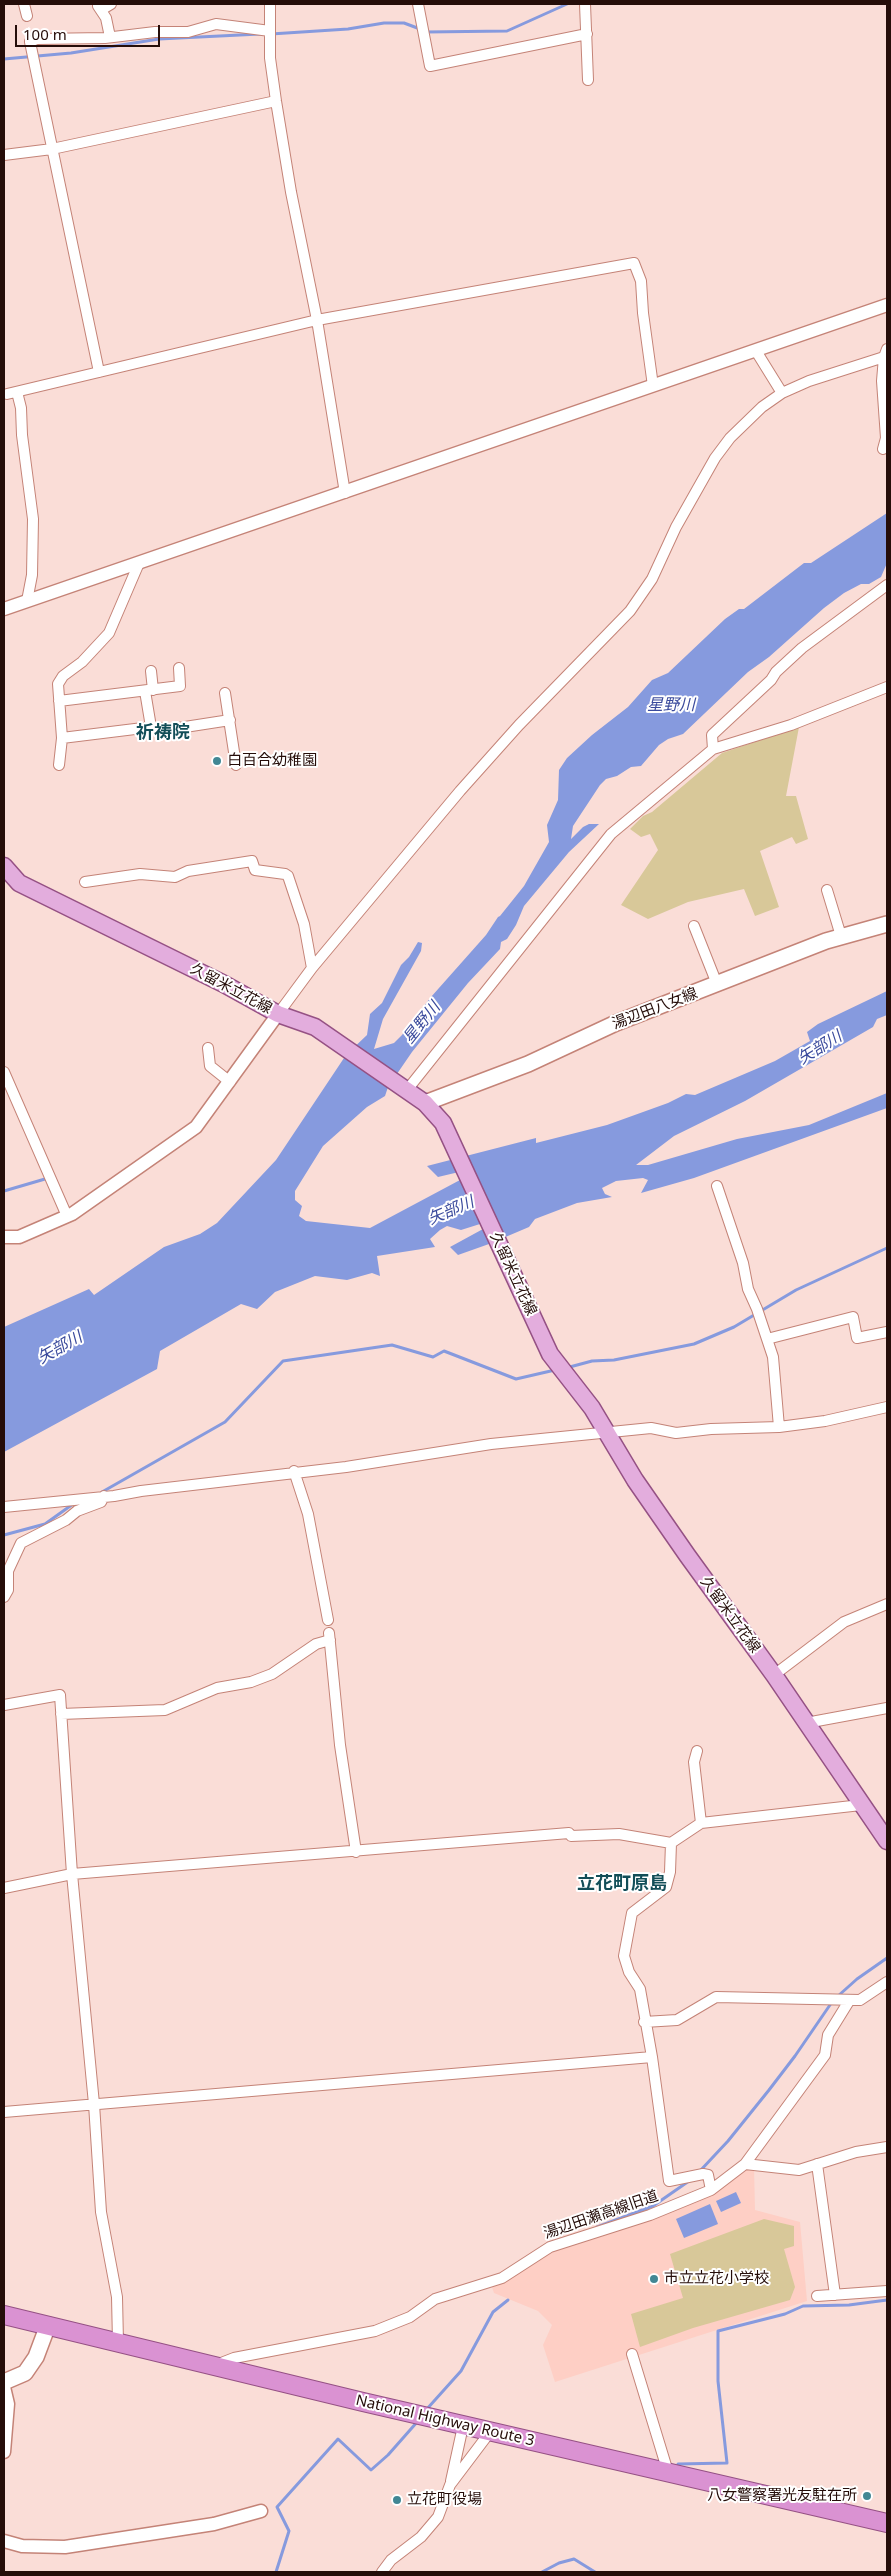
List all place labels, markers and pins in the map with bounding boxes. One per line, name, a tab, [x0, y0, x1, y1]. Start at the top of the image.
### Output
place label: 白百合幼稚園	[227, 752, 317, 770]
marker: 白百合幼稚園	[211, 755, 223, 767]
place label: 市立立花小学校	[664, 2270, 769, 2288]
marker: 市立立花小学校	[648, 2273, 660, 2285]
place label: 八女警察署光友駐在所	[707, 2487, 857, 2505]
marker: 八女警察署光友駐在所	[861, 2490, 873, 2502]
place label: 立花町役場	[407, 2491, 482, 2509]
marker: 立花町役場	[391, 2494, 403, 2506]

